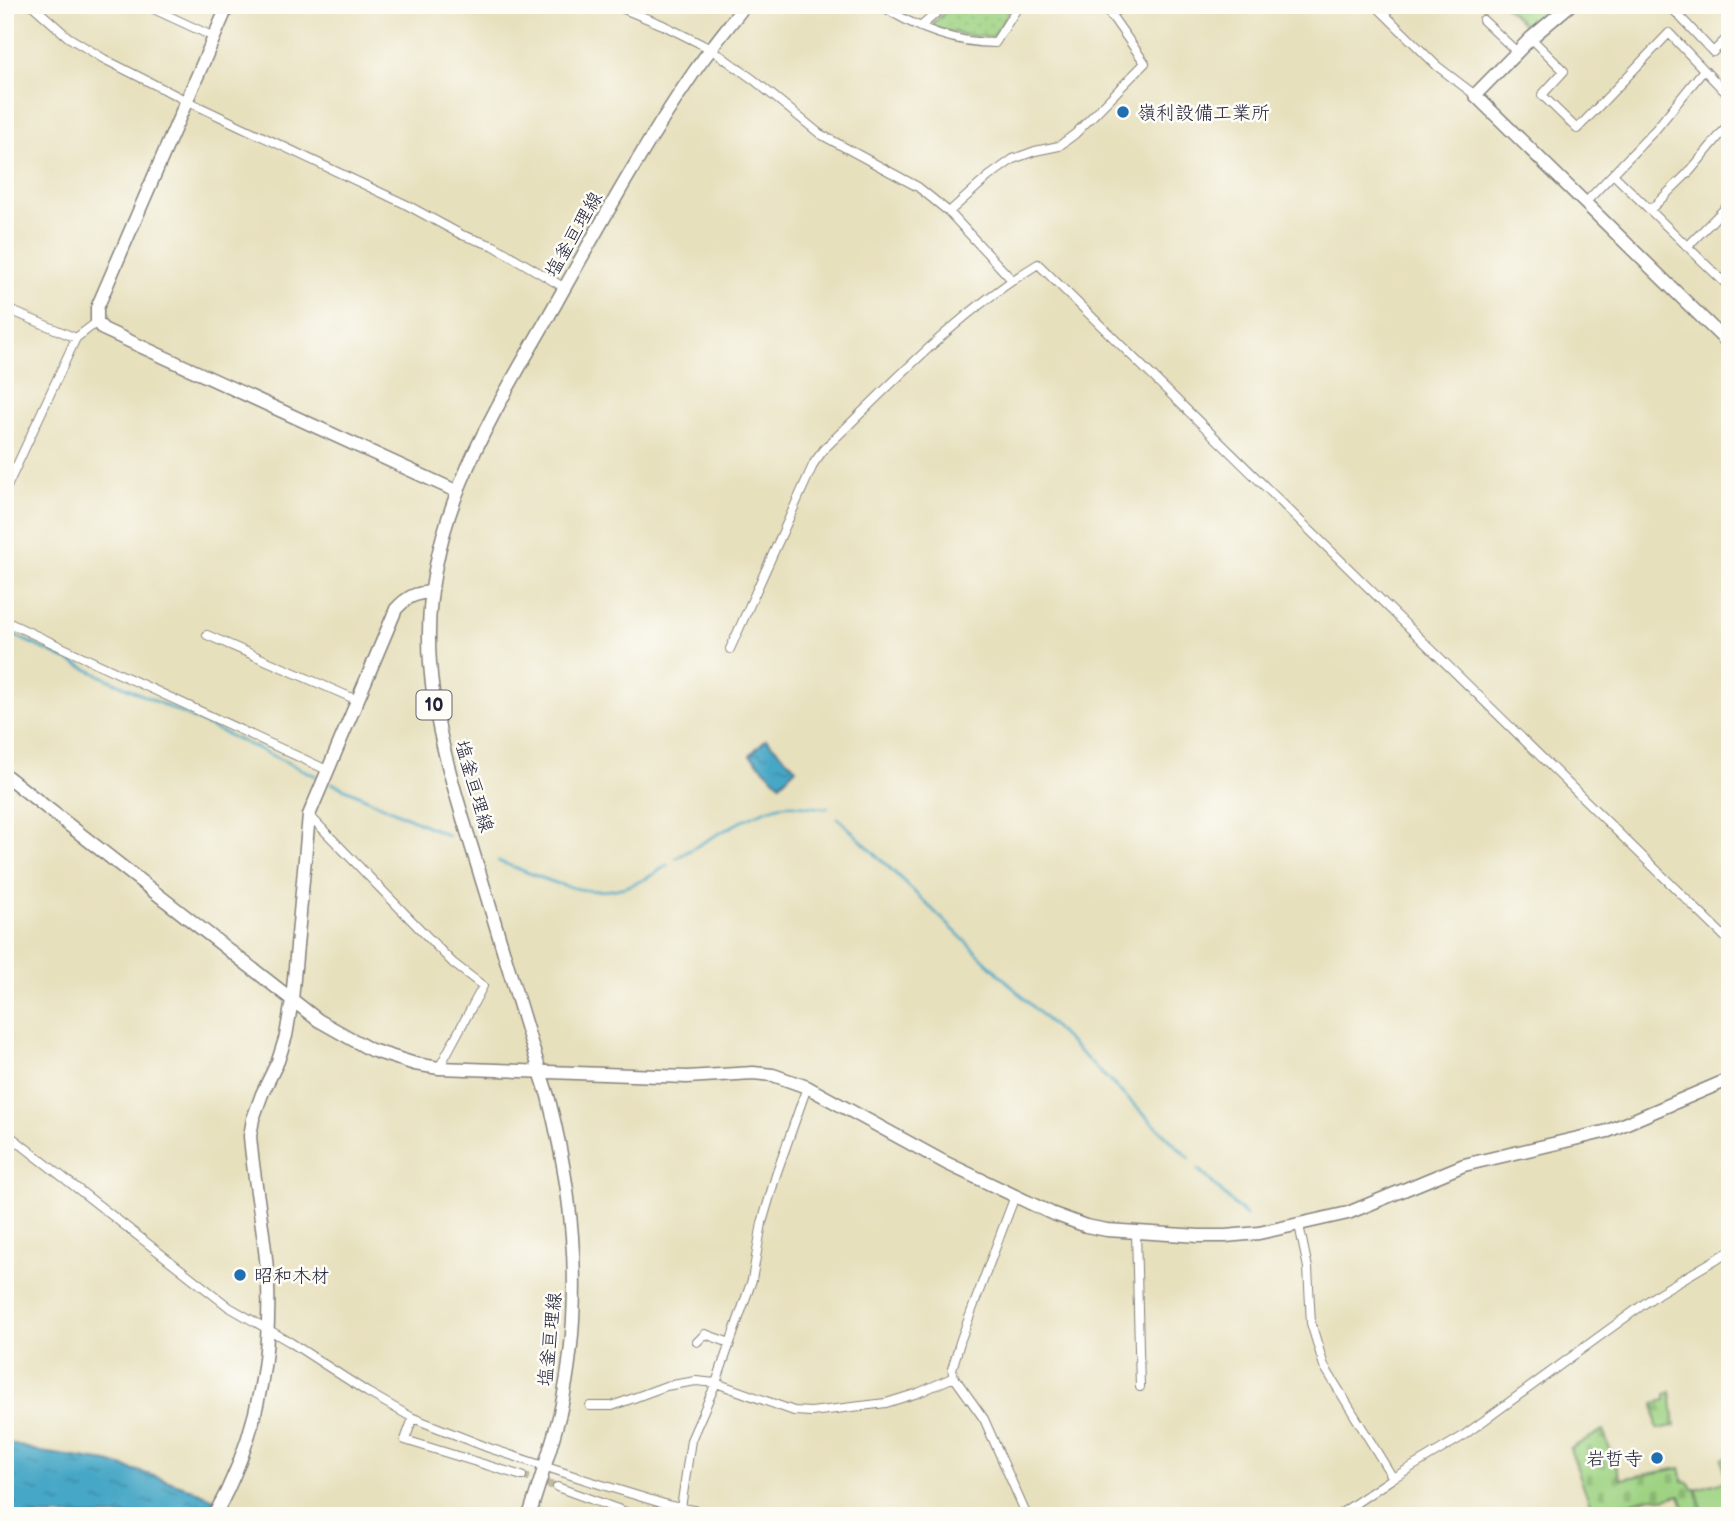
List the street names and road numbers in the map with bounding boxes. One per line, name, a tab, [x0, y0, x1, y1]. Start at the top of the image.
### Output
street label: 塩釜亘理線	[541, 188, 608, 282]
road number: 10	[416, 690, 452, 720]
street label: 塩釜亘理線	[449, 738, 498, 835]
street label: 塩釜亘理線	[534, 1291, 567, 1388]

